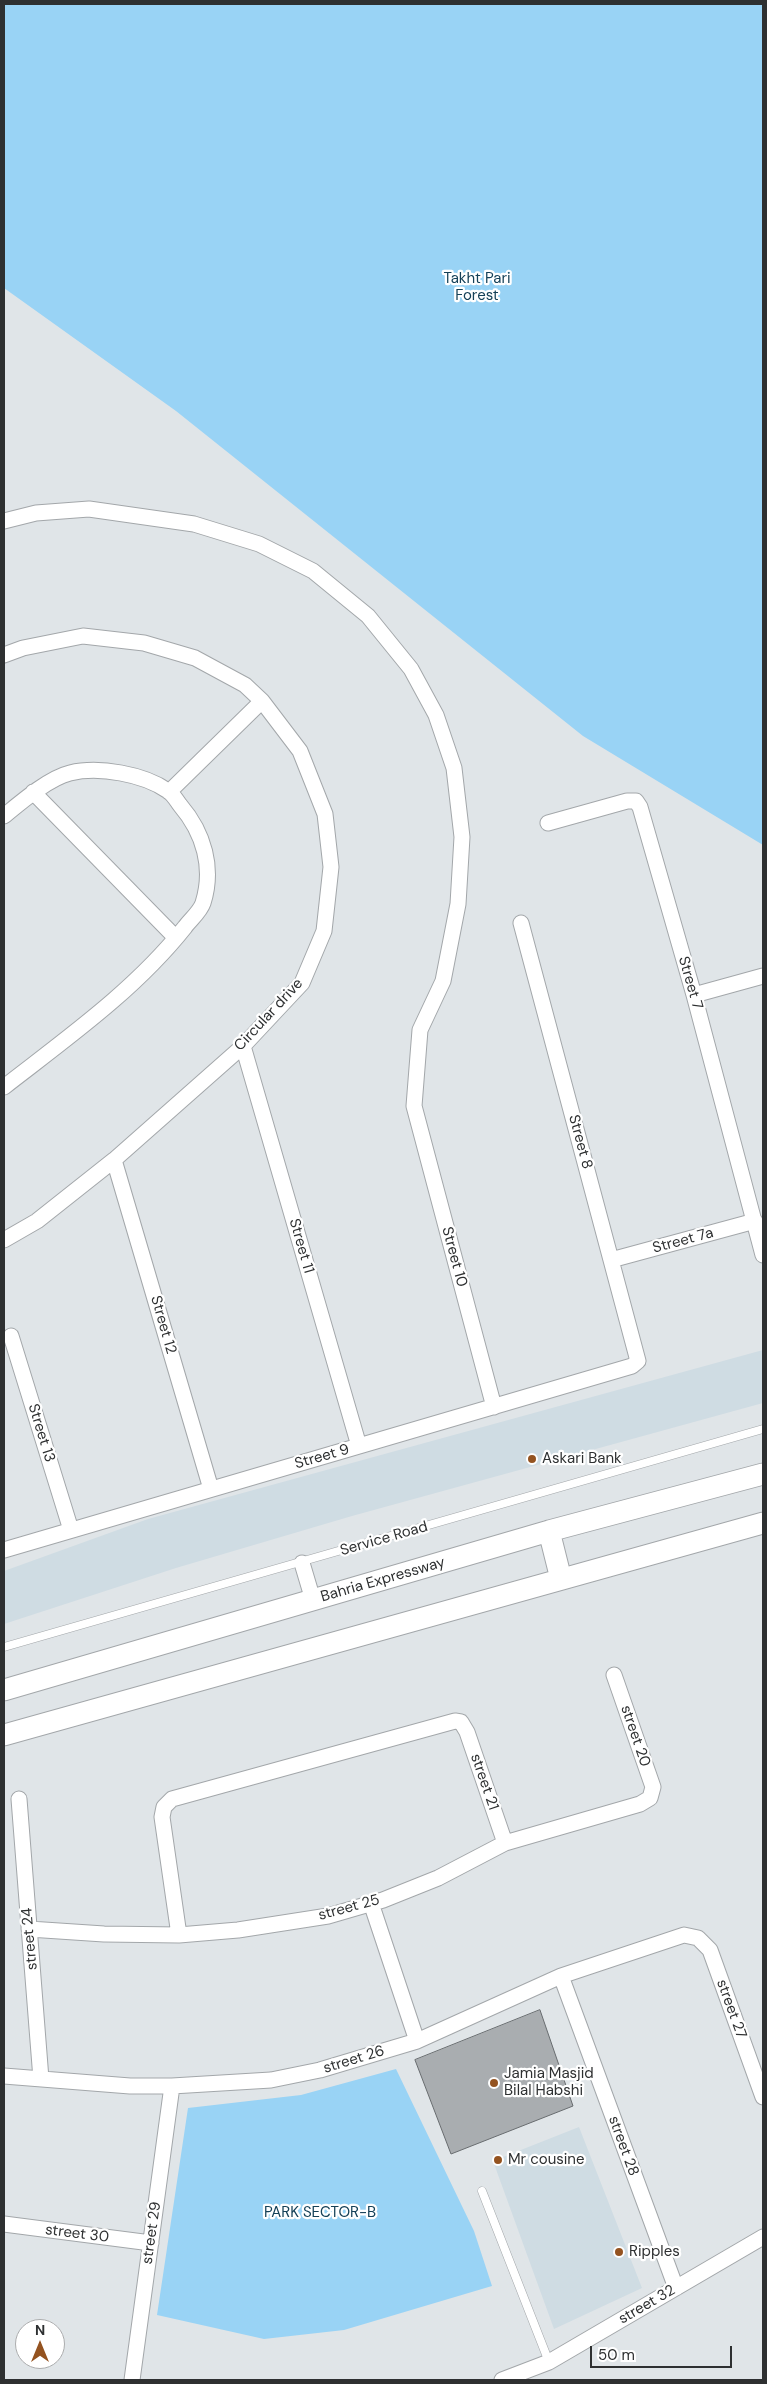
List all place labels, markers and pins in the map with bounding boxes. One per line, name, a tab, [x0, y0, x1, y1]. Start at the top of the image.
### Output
place label: Askari Bank	[542, 1450, 622, 1468]
marker: Askari Bank	[526, 1453, 538, 1465]
place label: Jamia Masjid Bilal Habshi	[504, 2065, 594, 2100]
marker: Jamia Masjid Bilal Habshi	[488, 2077, 500, 2089]
place label: Mr cousine	[508, 2151, 584, 2169]
marker: Mr cousine	[492, 2154, 504, 2166]
place label: Ripples	[629, 2243, 680, 2261]
marker: Ripples	[613, 2246, 625, 2258]

